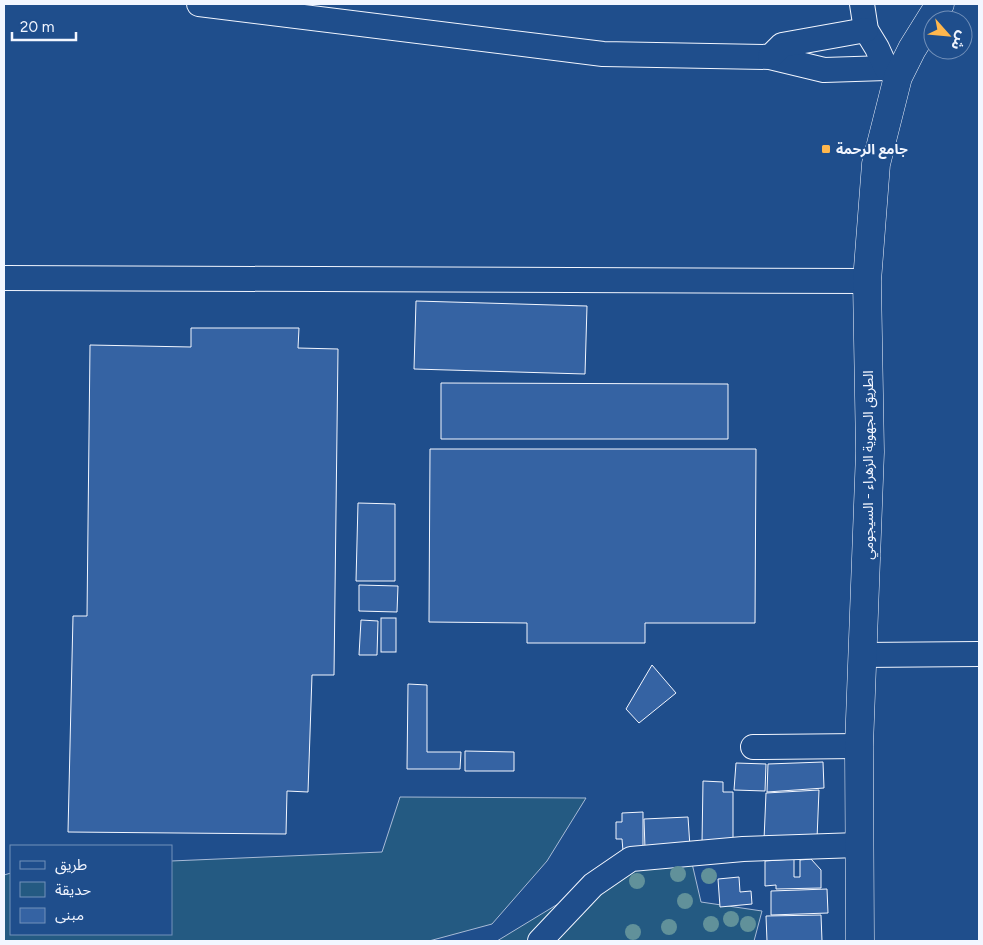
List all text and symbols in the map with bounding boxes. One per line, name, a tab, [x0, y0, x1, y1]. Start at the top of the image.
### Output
scale bar	[12, 10, 76, 42]
north arrow	[923, 10, 973, 60]
text: 20 m	[20, 18, 54, 36]
text: ش	[947, 28, 971, 53]
place label: جامع الرحمة	[836, 141, 908, 159]
marker: جامع الرحمة	[820, 143, 832, 155]
street label: الطريق الجهوية الزهراء - السيجومي	[860, 370, 879, 560]
legend	[10, 845, 172, 935]
text: طريق	[55, 856, 87, 875]
text: حديقة	[55, 881, 91, 899]
text: مبنى	[55, 906, 84, 924]

